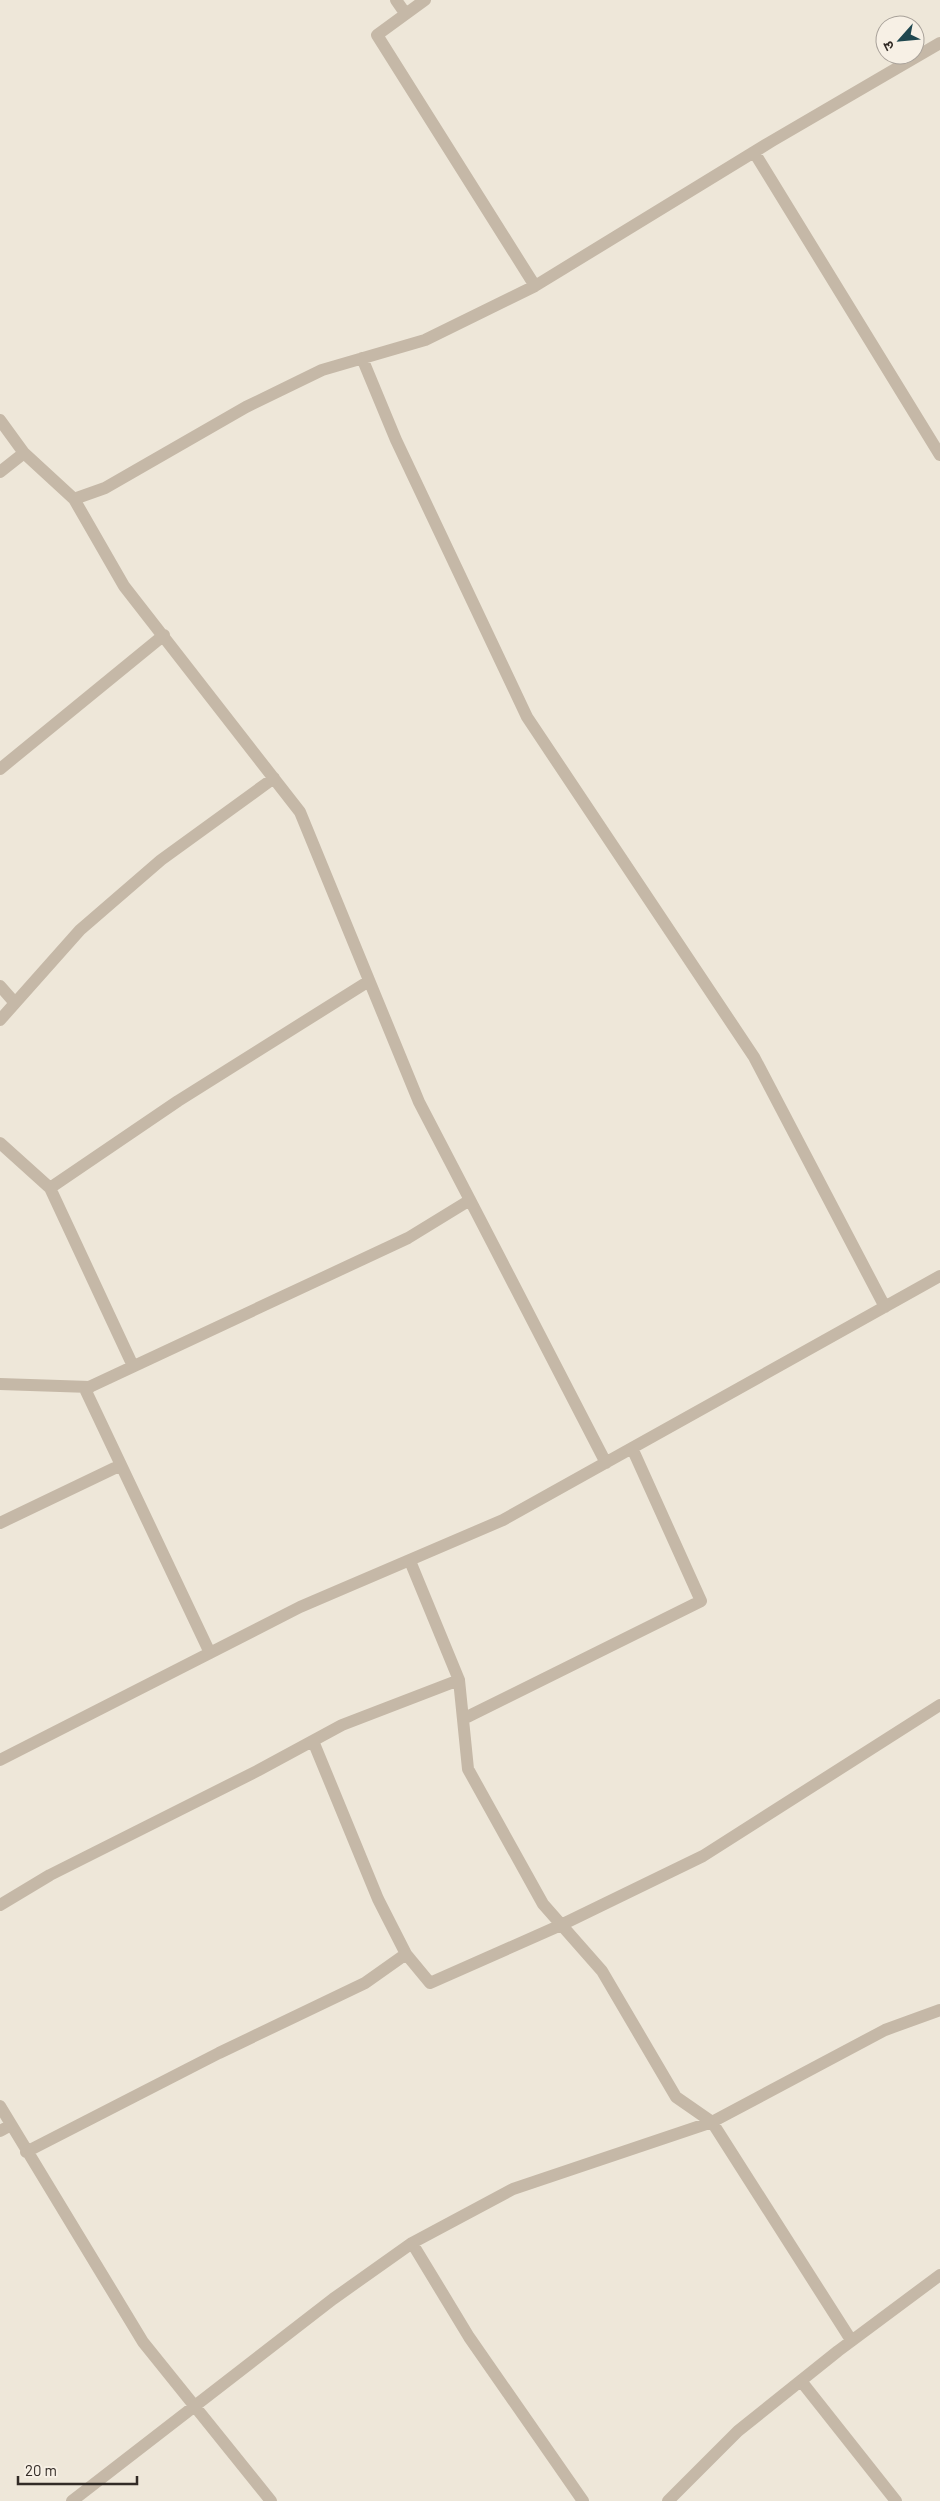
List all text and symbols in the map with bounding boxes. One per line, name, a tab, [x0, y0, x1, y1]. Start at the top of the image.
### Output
north arrow	[875, 15, 925, 65]
text: उ	[878, 38, 897, 54]
scale bar	[18, 2454, 136, 2486]
text: 20 m	[25, 2461, 57, 2479]

